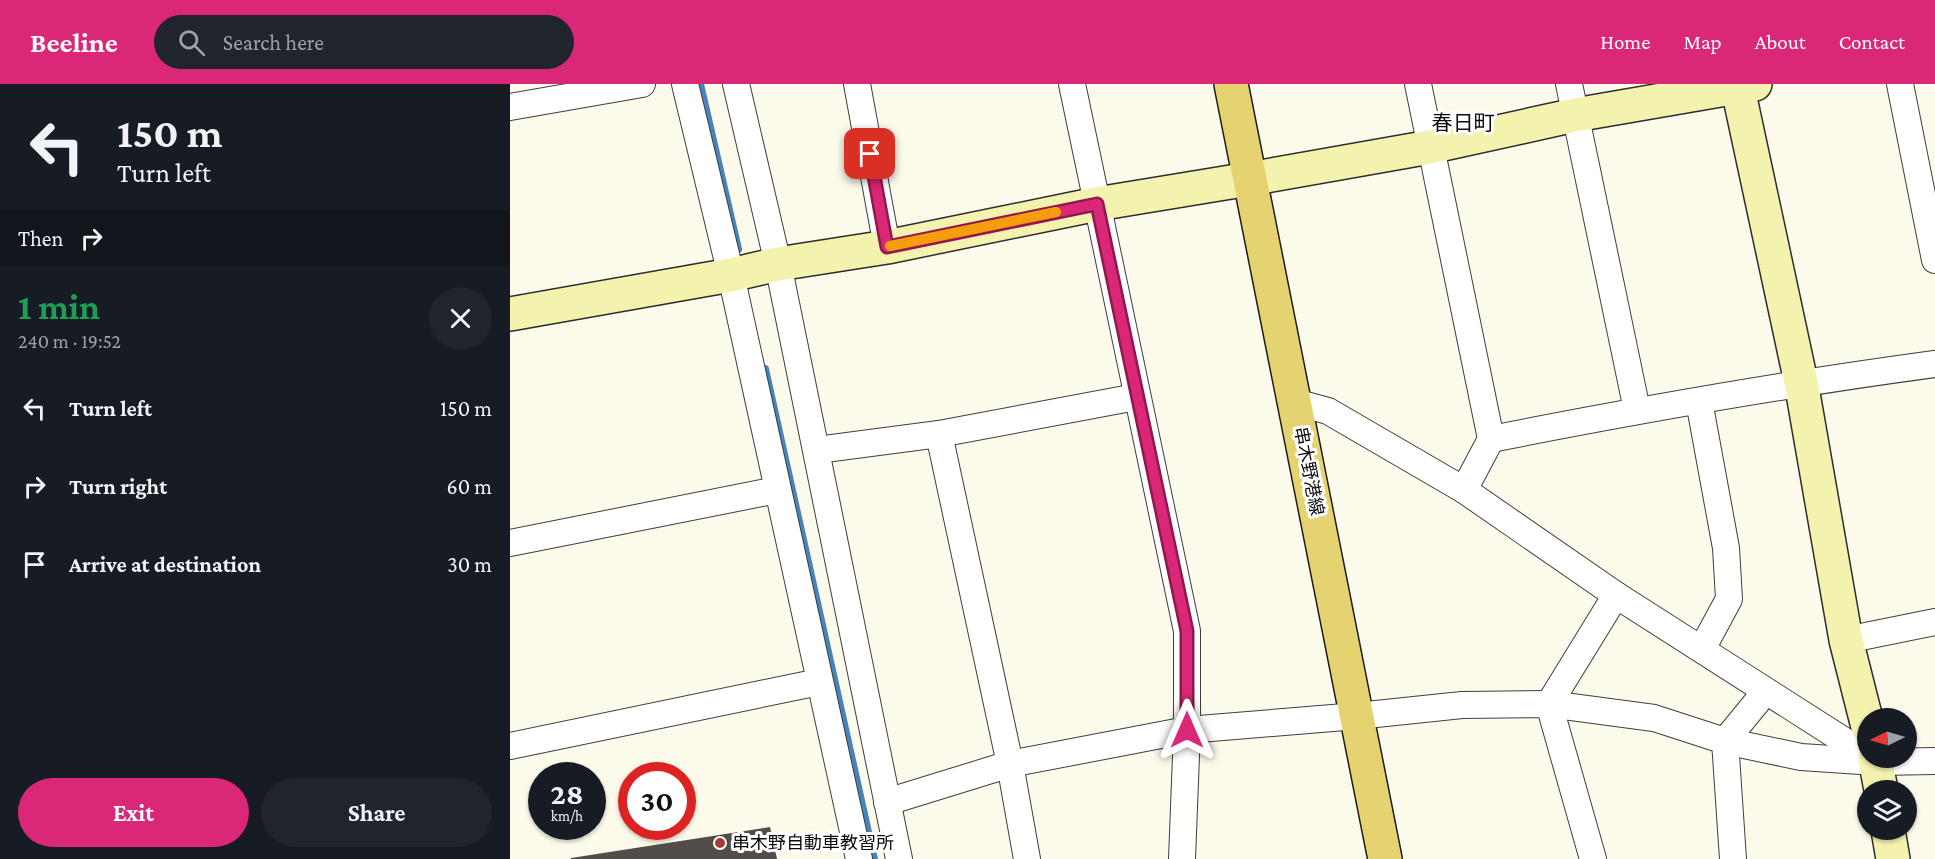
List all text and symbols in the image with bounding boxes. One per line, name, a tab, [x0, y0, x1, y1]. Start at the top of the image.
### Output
search box	[154, 15, 574, 69]
icon: search	[175, 26, 208, 59]
text: Beeline	[30, 27, 118, 58]
text: Search here	[223, 30, 324, 55]
text: Home	[1600, 30, 1650, 54]
text: Map	[1683, 30, 1722, 54]
text: About	[1755, 30, 1806, 54]
text: Contact	[1839, 30, 1905, 54]
icon: left	[18, 108, 96, 186]
text: 150 m	[117, 109, 222, 156]
district label: 春日町	[1432, 111, 1495, 135]
pin	[844, 128, 895, 179]
icon: arrive	[853, 137, 886, 170]
text: Turn left	[117, 158, 211, 188]
icon: right	[75, 222, 108, 255]
text: Then	[18, 226, 63, 251]
text: 1 min	[18, 287, 100, 327]
button: close	[429, 287, 492, 350]
text: 240 m · 19:52	[18, 330, 121, 352]
icon: left	[18, 392, 51, 425]
text: Turn left	[69, 396, 152, 421]
text: 150 m	[440, 396, 492, 421]
street label: 串木野港線	[1291, 425, 1327, 517]
icon: right	[18, 470, 51, 503]
text: Turn right	[69, 474, 167, 499]
text: 60 m	[447, 474, 492, 499]
icon: arrive	[18, 548, 51, 581]
text: Arrive at destination	[69, 552, 261, 577]
text: 30 m	[447, 552, 492, 577]
position arrow	[1155, 698, 1219, 762]
north arrow	[1857, 708, 1917, 768]
map controls	[1857, 708, 1917, 840]
speed limit sign: 30	[618, 762, 696, 840]
text: 28	[551, 777, 583, 810]
button: Exit	[18, 778, 249, 847]
button: Share	[261, 778, 492, 847]
button: layers	[1857, 780, 1917, 840]
text: km/h	[551, 808, 583, 824]
place label: 串木野自動車教習所	[732, 833, 894, 853]
marker: 串木野自動車教習所	[713, 836, 727, 850]

